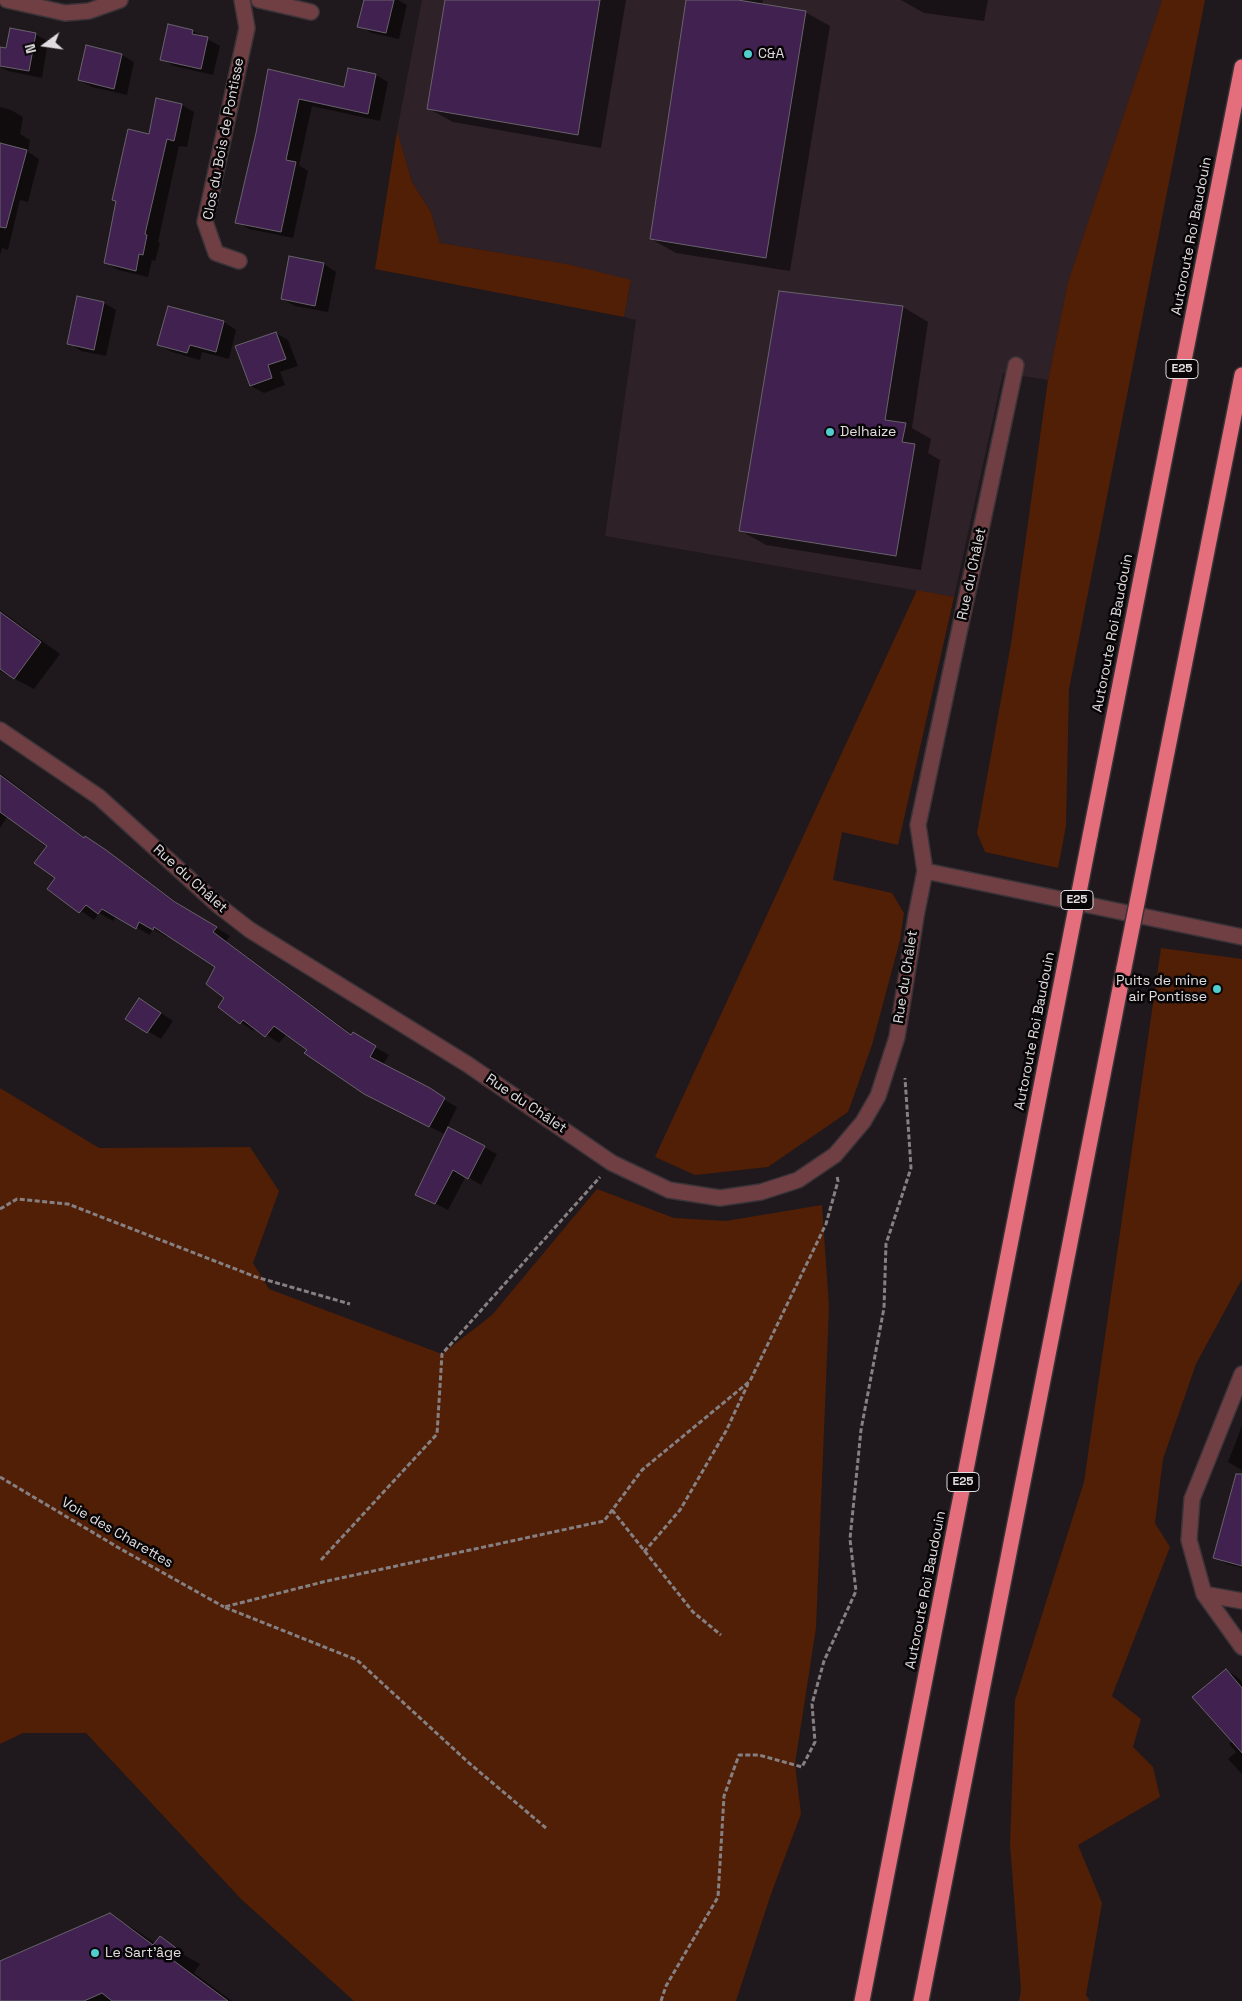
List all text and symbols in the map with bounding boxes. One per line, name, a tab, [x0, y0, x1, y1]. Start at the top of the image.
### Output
north arrow	[20, 20, 70, 70]
text: N	[21, 42, 40, 55]
place label: C&A	[758, 46, 784, 62]
marker: C&A	[742, 48, 754, 60]
street label: Clos du Bois de Pontisse	[200, 57, 248, 221]
street label: Autoroute Roi Baudouin	[1168, 155, 1216, 317]
road number: E25	[1166, 359, 1198, 378]
place label: Delhaize	[840, 424, 896, 440]
marker: Delhaize	[824, 426, 836, 438]
street label: Rue du Châlet	[954, 526, 990, 622]
street label: Autoroute Roi Baudouin	[1089, 552, 1137, 714]
street label: Rue du Châlet	[149, 841, 231, 917]
road number: E25	[1061, 890, 1093, 910]
street label: Rue du Châlet	[890, 929, 922, 1025]
street label: Autoroute Roi Baudouin	[1011, 950, 1059, 1112]
place label: Puits de mine air Pontisse	[1116, 973, 1207, 1006]
marker: Puits de mine air Pontisse	[1211, 983, 1223, 995]
street label: Rue du Châlet	[482, 1071, 570, 1137]
road number: E25	[947, 1472, 979, 1491]
street label: Voie des Charettes	[58, 1494, 176, 1572]
street label: Autoroute Roi Baudouin	[902, 1509, 950, 1671]
place label: Le Sart'âge	[105, 1945, 181, 1961]
marker: Le Sart'âge	[89, 1947, 101, 1959]

